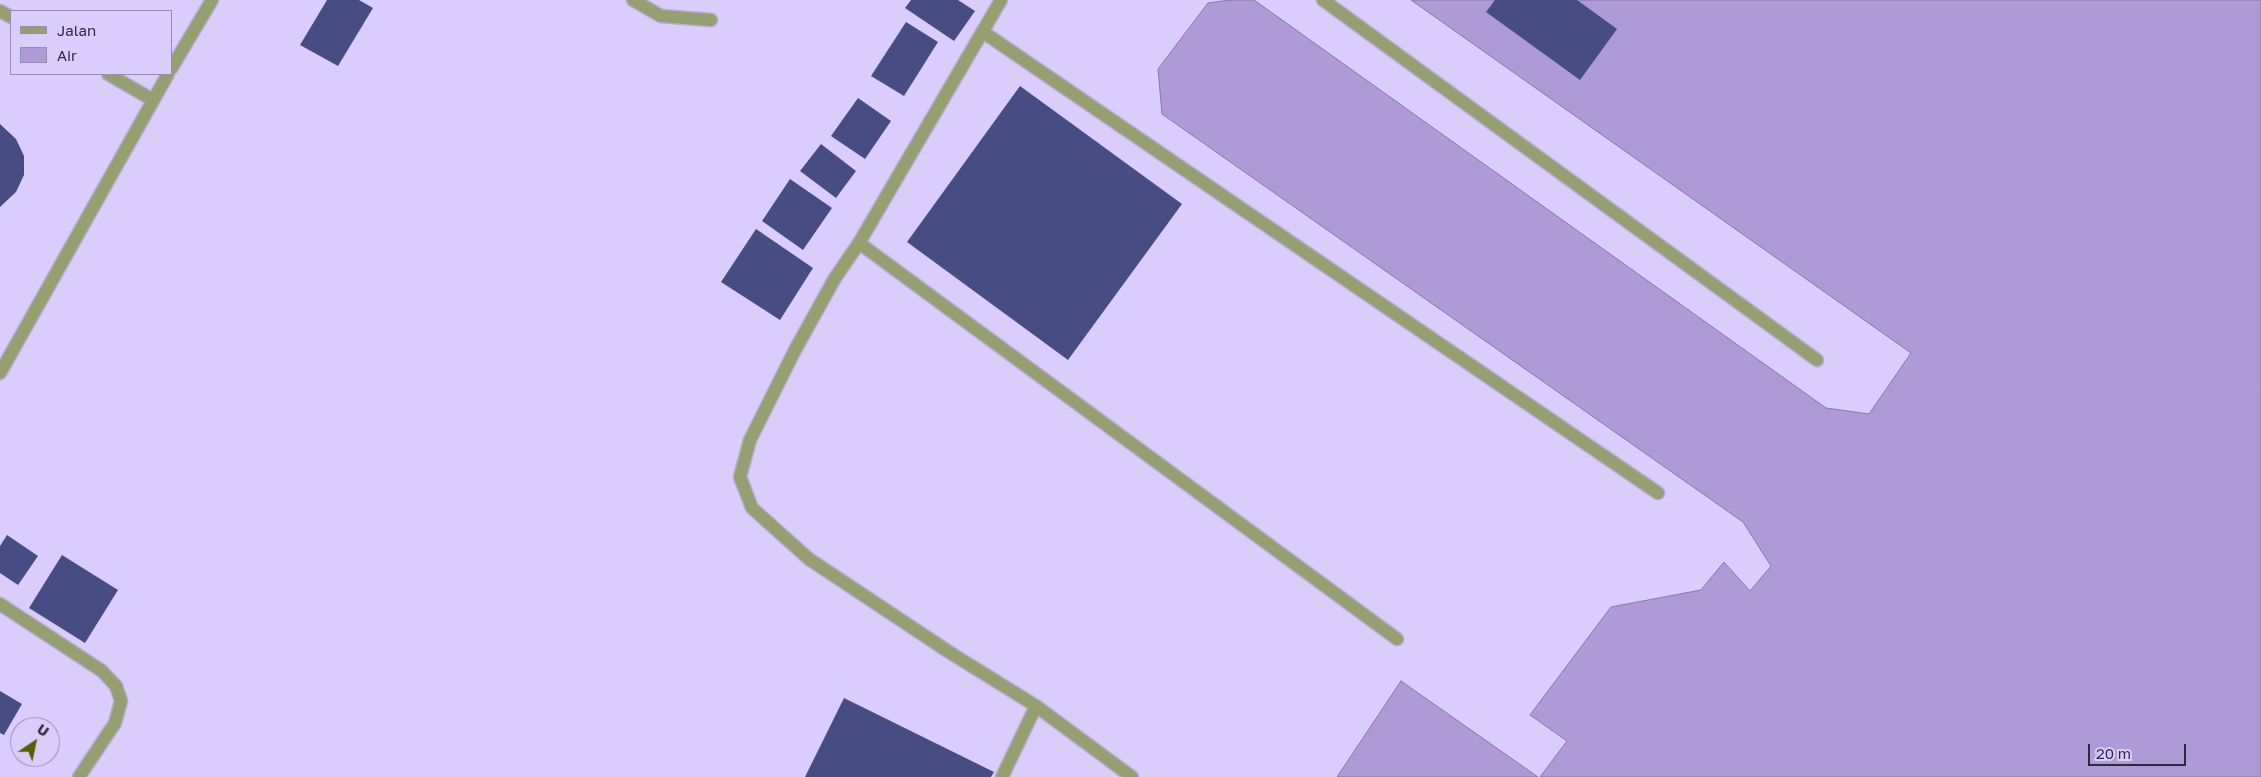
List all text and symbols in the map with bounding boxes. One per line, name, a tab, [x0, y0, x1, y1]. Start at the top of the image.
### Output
legend	[10, 10, 172, 75]
text: Jalan	[57, 21, 96, 39]
text: Air	[57, 46, 77, 64]
north arrow	[10, 717, 60, 767]
text: U	[34, 720, 52, 740]
scale bar	[2091, 734, 2188, 766]
text: 20 m	[2096, 744, 2131, 762]

